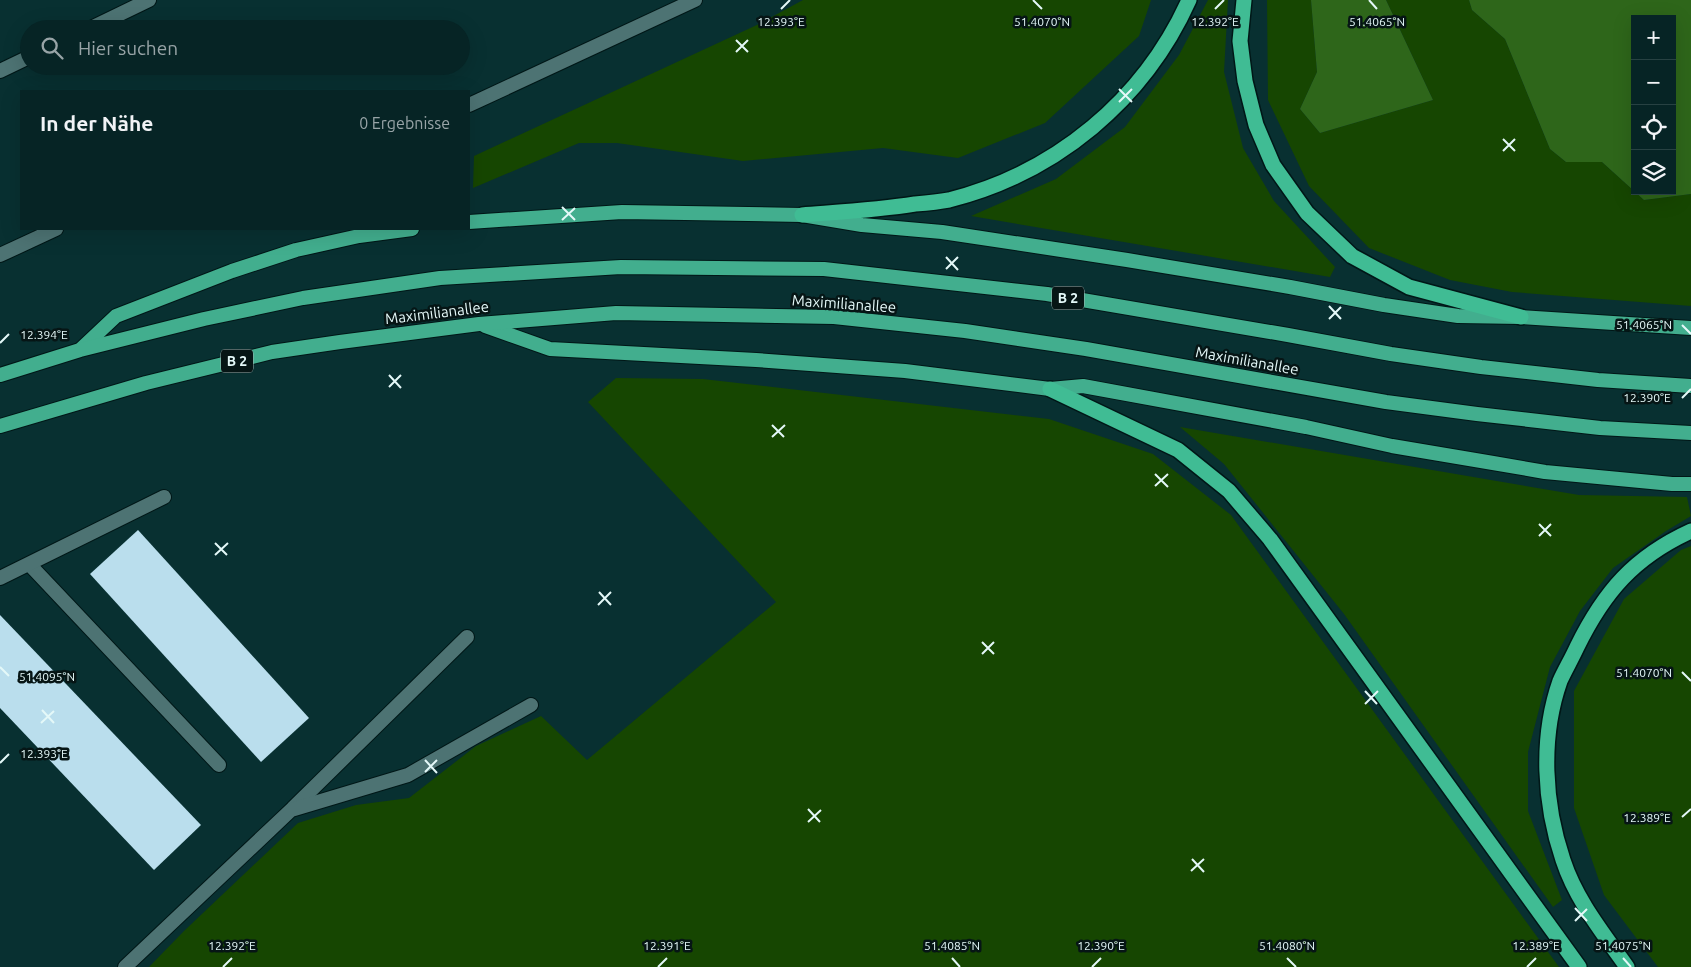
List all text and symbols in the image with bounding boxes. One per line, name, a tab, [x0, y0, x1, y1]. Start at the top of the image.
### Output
text: 12.393°E	[757, 15, 805, 28]
text: 51.4070°N	[1014, 15, 1070, 28]
text: 12.392°E	[1191, 15, 1239, 28]
text: 51.4065°N	[1349, 15, 1405, 28]
map controls	[1631, 15, 1676, 195]
button: +	[1631, 15, 1676, 60]
search box	[20, 20, 470, 75]
icon: search	[38, 34, 66, 62]
text: Hier suchen	[78, 37, 178, 59]
button: −	[1631, 60, 1676, 105]
button: locate	[1631, 105, 1676, 150]
text: In der Nähe	[40, 111, 153, 135]
text: 0 Ergebnisse	[359, 114, 450, 132]
button: layers	[1631, 150, 1676, 195]
road number: B 2	[1052, 286, 1084, 310]
street label: Maximilianallee	[791, 291, 897, 316]
street label: Maximilianallee	[384, 298, 490, 327]
text: 51.4065°N	[1616, 318, 1672, 331]
text: 12.394°E	[20, 328, 68, 341]
street label: Maximilianallee	[1194, 343, 1300, 378]
road number: B 2	[221, 350, 253, 372]
text: 12.390°E	[1623, 391, 1671, 404]
text: 51.4070°N	[1616, 666, 1672, 679]
text: 51.4095°N	[19, 670, 75, 683]
text: 12.393°E	[20, 747, 68, 760]
text: 12.389°E	[1623, 811, 1671, 824]
text: 12.392°E	[208, 939, 256, 952]
text: 12.391°E	[643, 939, 691, 952]
text: 51.4085°N	[924, 939, 980, 952]
text: 12.390°E	[1077, 939, 1125, 952]
text: 51.4080°N	[1259, 939, 1315, 952]
text: 12.389°E	[1512, 939, 1560, 952]
text: 51.4075°N	[1595, 939, 1651, 952]

